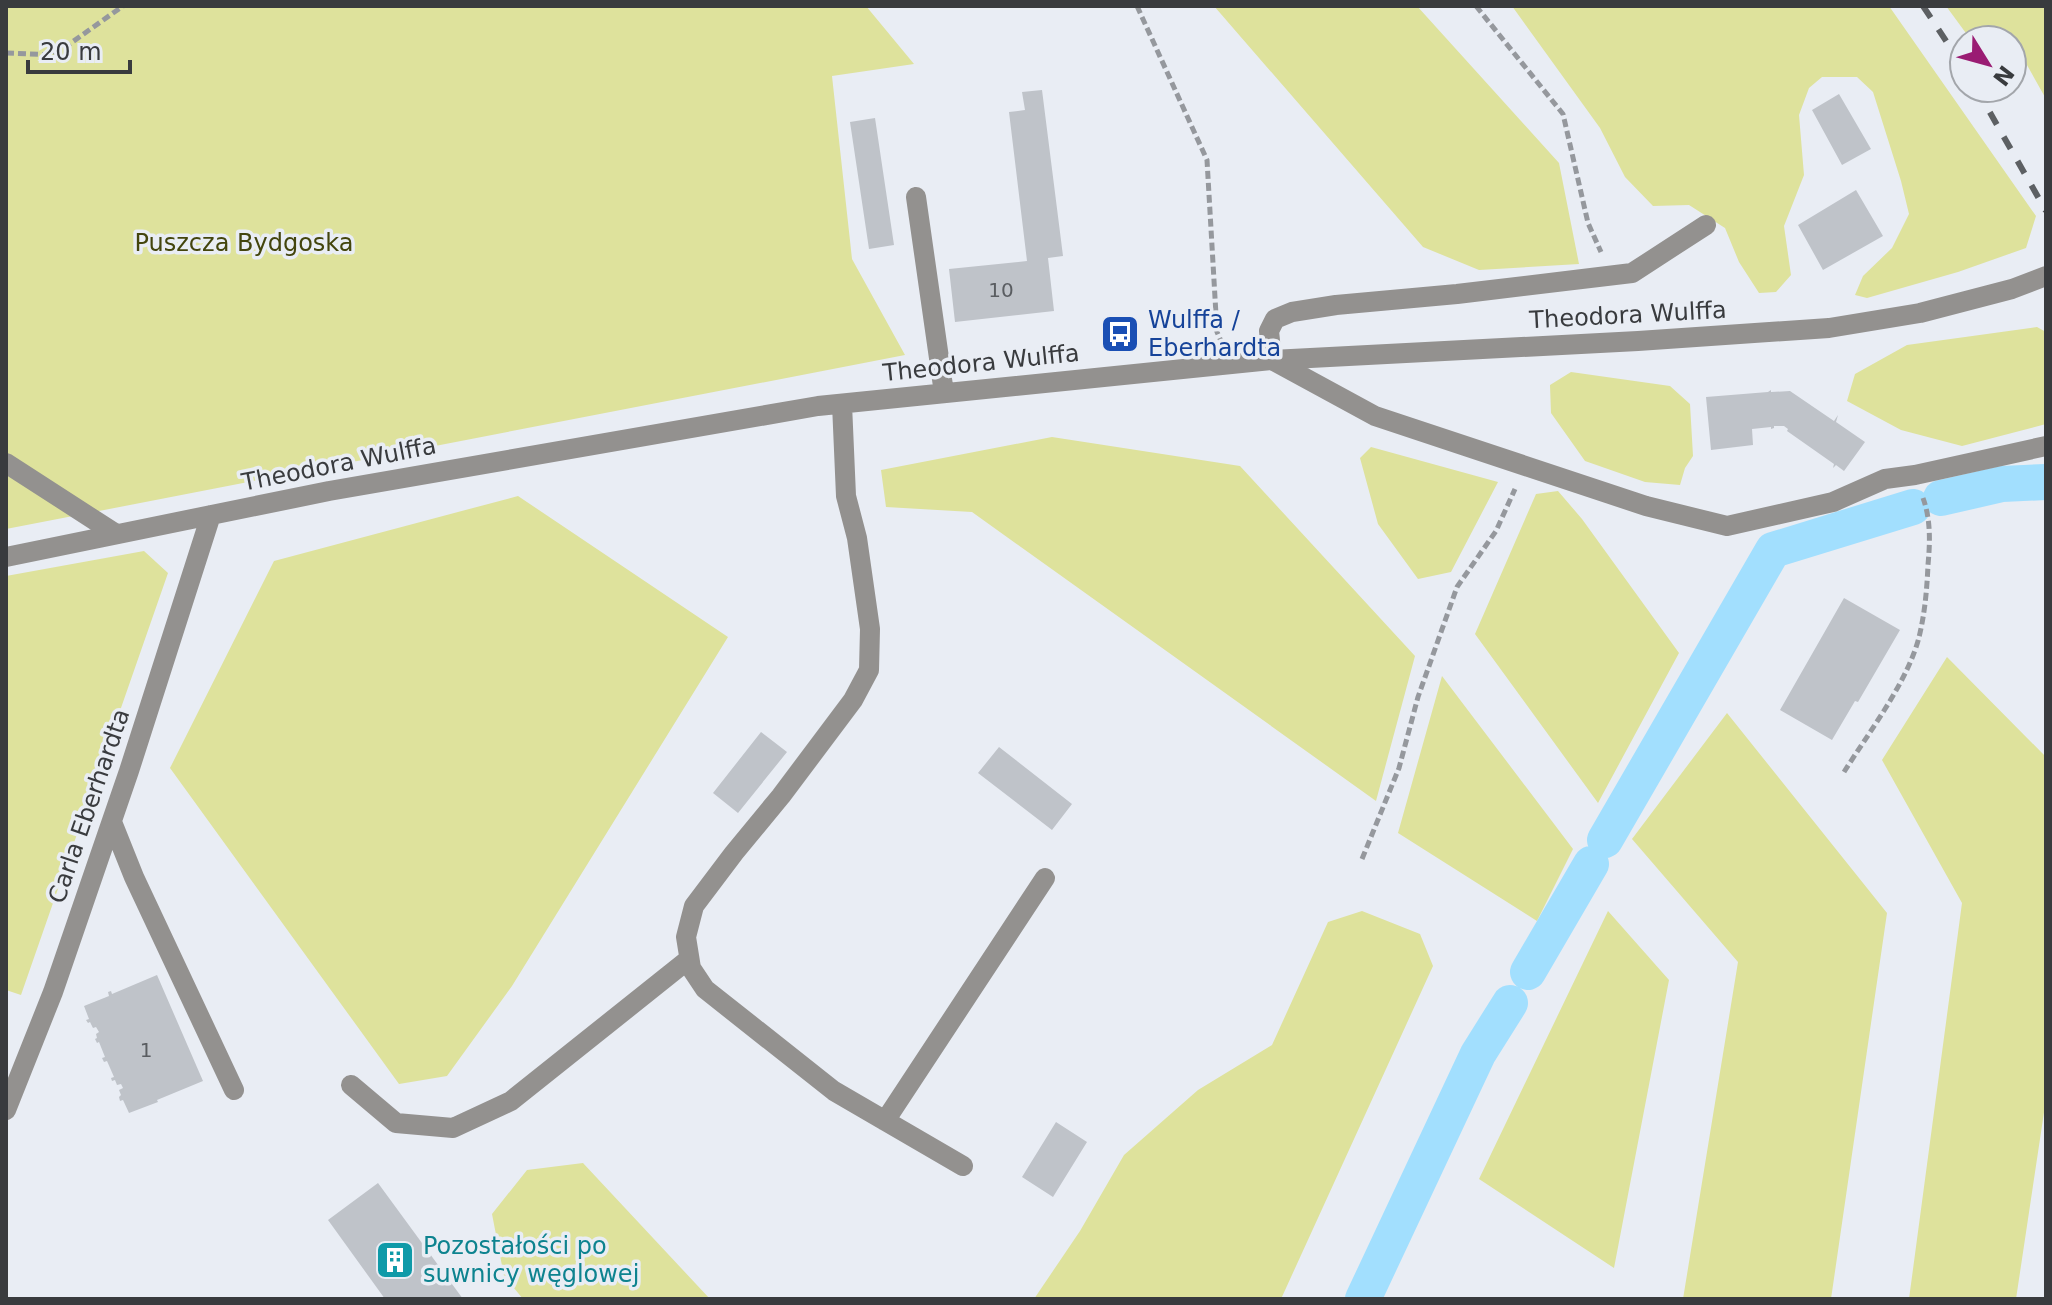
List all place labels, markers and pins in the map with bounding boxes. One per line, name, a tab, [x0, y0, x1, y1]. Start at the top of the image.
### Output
place label: Wulffa / Eberhardta	[1148, 306, 1281, 362]
bus stop icon: Wulffa / Eberhardta	[1099, 313, 1141, 355]
place label: Pozostałości po suwnicy węglowej	[423, 1232, 639, 1288]
building icon: Pozostałości po suwnicy węglowej	[374, 1239, 416, 1281]

